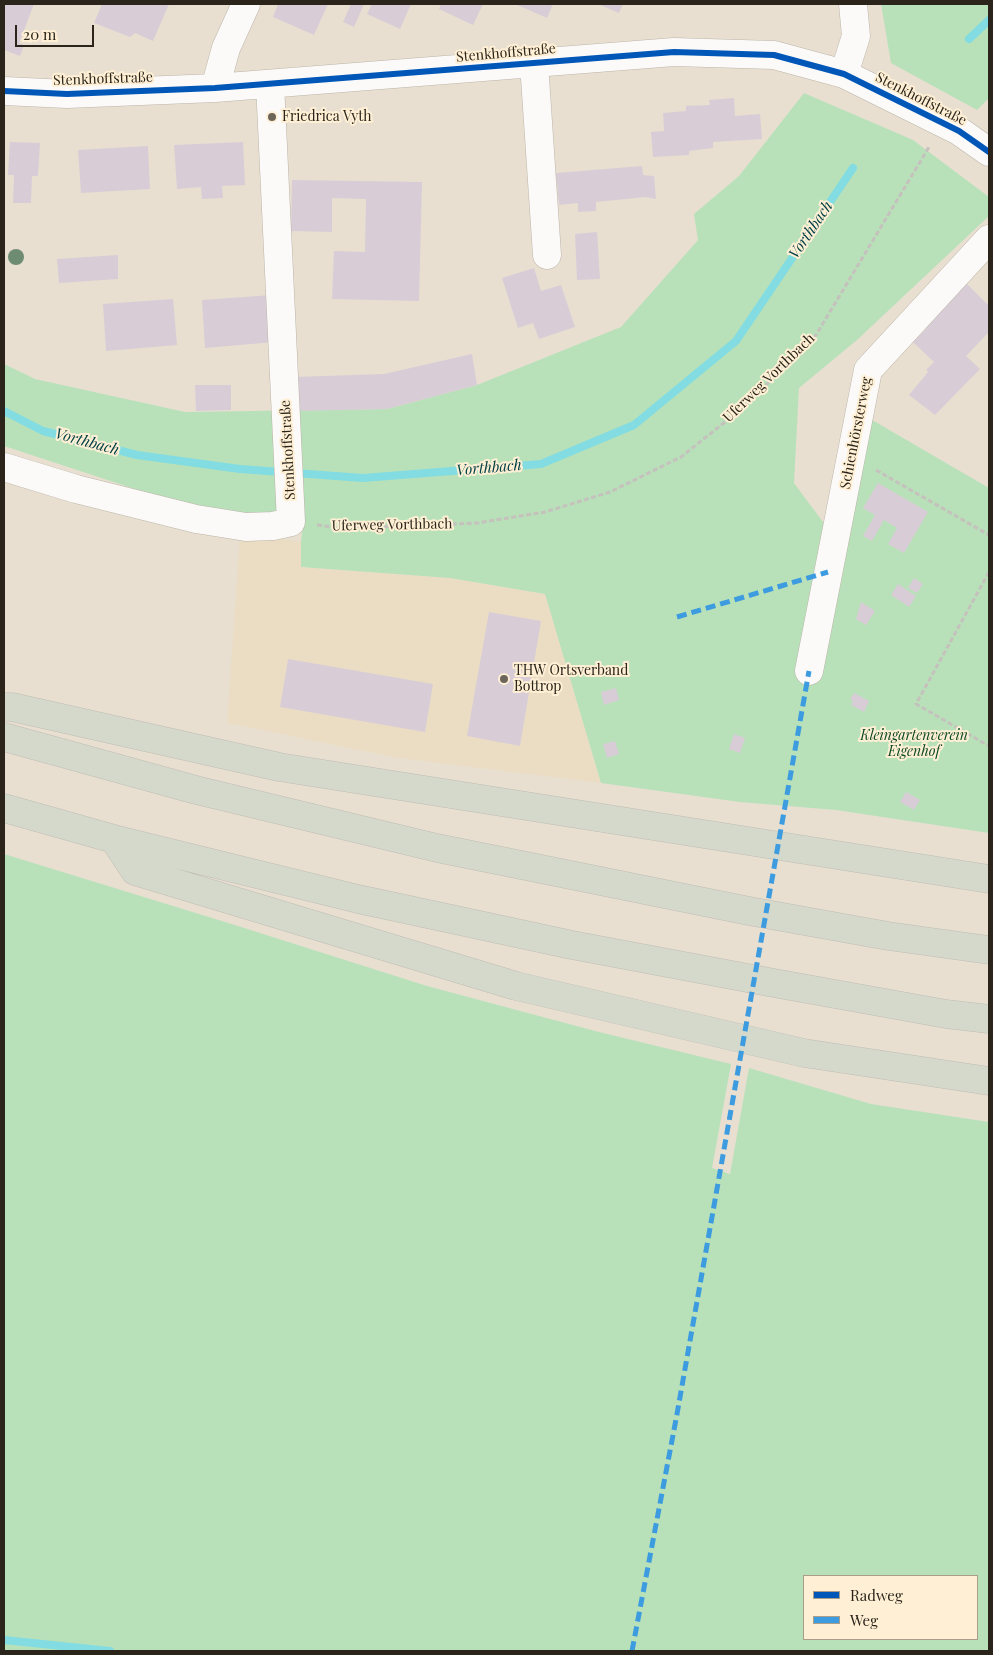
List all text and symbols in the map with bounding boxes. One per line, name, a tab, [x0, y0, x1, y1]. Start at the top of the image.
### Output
scale bar	[18, 15, 96, 47]
text: 20 m	[23, 24, 56, 44]
street label: Stenkhoffstraße	[455, 40, 557, 66]
street label: Stenkhoffstraße	[53, 69, 153, 89]
street label: Stenkhoffstraße	[873, 69, 969, 129]
place label: Friedrica Vyth	[282, 109, 371, 125]
marker: Friedrica Vyth	[266, 111, 278, 123]
water label: Vorthbach	[785, 198, 837, 262]
street label: Uferweg Vorthbach	[720, 330, 818, 426]
street label: Schienhörsterweg	[837, 375, 875, 491]
street label: Stenkhoffstraße	[277, 400, 299, 500]
water label: Vorthbach	[53, 425, 121, 459]
water label: Vorthbach	[456, 456, 522, 480]
street label: Uferweg Vorthbach	[331, 516, 453, 534]
place label: THW Ortsverband Bottrop	[514, 663, 628, 696]
marker: THW Ortsverband Bottrop	[498, 673, 510, 685]
park label: Kleingartenverein Eigenhof	[860, 728, 968, 760]
legend	[803, 1575, 978, 1640]
text: Radweg	[850, 1585, 903, 1605]
text: Weg	[850, 1610, 878, 1630]

